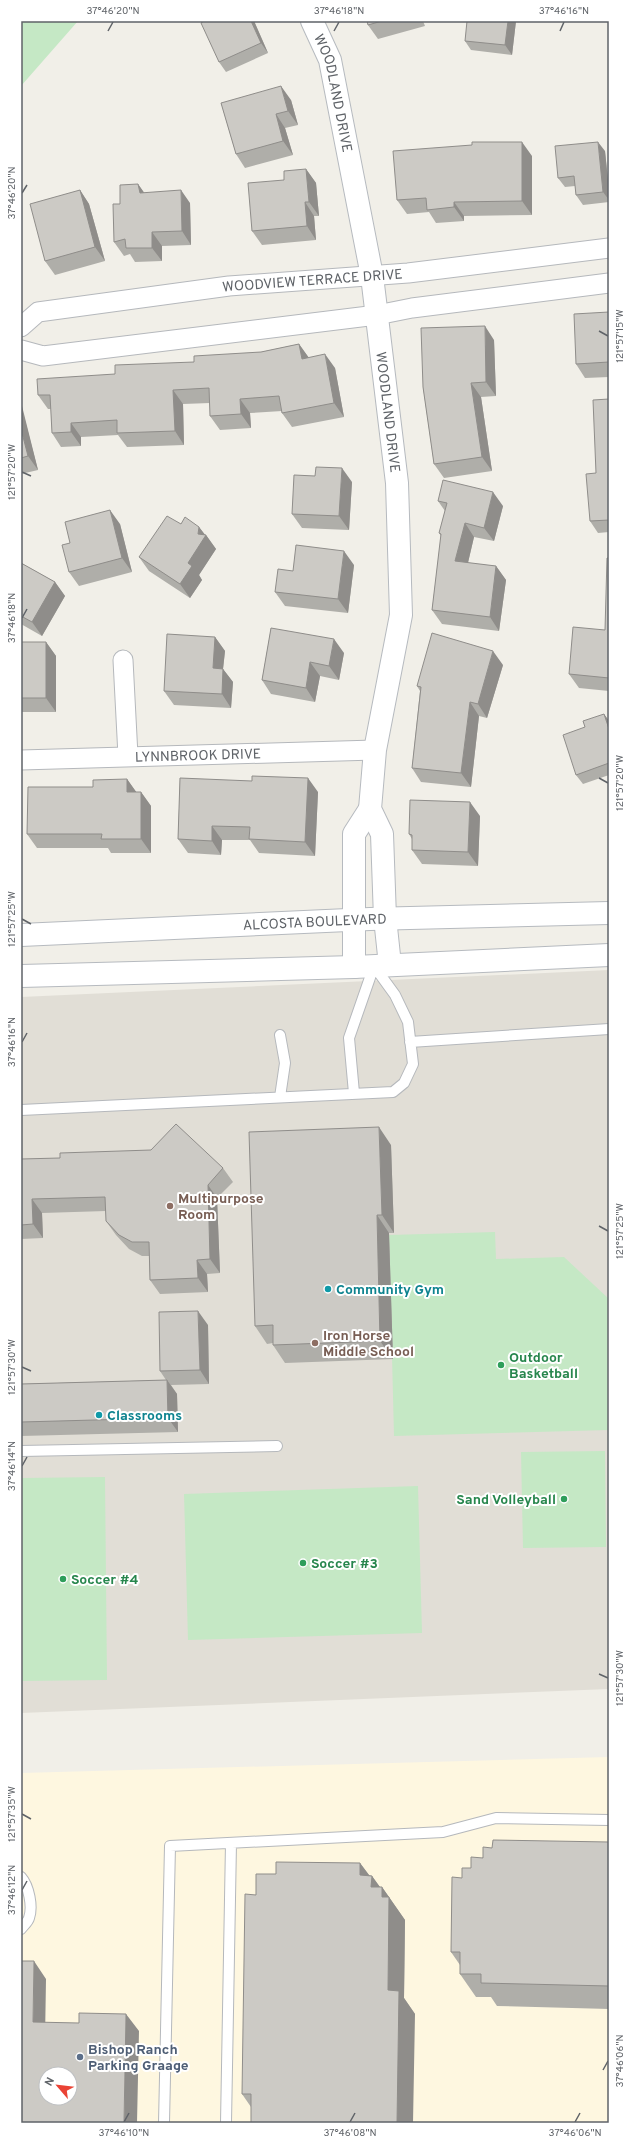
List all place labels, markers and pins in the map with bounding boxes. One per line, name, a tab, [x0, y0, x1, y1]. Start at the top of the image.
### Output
place label: Multipurpose Room	[178, 1191, 264, 1224]
marker: Multipurpose Room	[165, 1201, 175, 1211]
place label: Community Gym	[336, 1282, 444, 1299]
marker: Community Gym	[323, 1284, 333, 1294]
place label: Iron Horse Middle School	[323, 1328, 414, 1361]
marker: Iron Horse Middle School	[310, 1338, 320, 1348]
place label: Outdoor Basketball	[509, 1350, 578, 1383]
marker: Outdoor Basketball	[496, 1360, 506, 1370]
place label: Classrooms	[107, 1408, 182, 1425]
marker: Classrooms	[94, 1410, 104, 1420]
place label: Sand Volleyball	[456, 1492, 556, 1509]
marker: Sand Volleyball	[559, 1494, 569, 1504]
place label: Soccer #3	[311, 1556, 378, 1573]
marker: Soccer #3	[298, 1558, 308, 1568]
place label: Soccer #4	[71, 1572, 138, 1589]
marker: Soccer #4	[58, 1574, 68, 1584]
place label: Bishop Ranch Parking Graage	[88, 2042, 189, 2075]
marker: Bishop Ranch Parking Graage	[75, 2052, 85, 2062]

